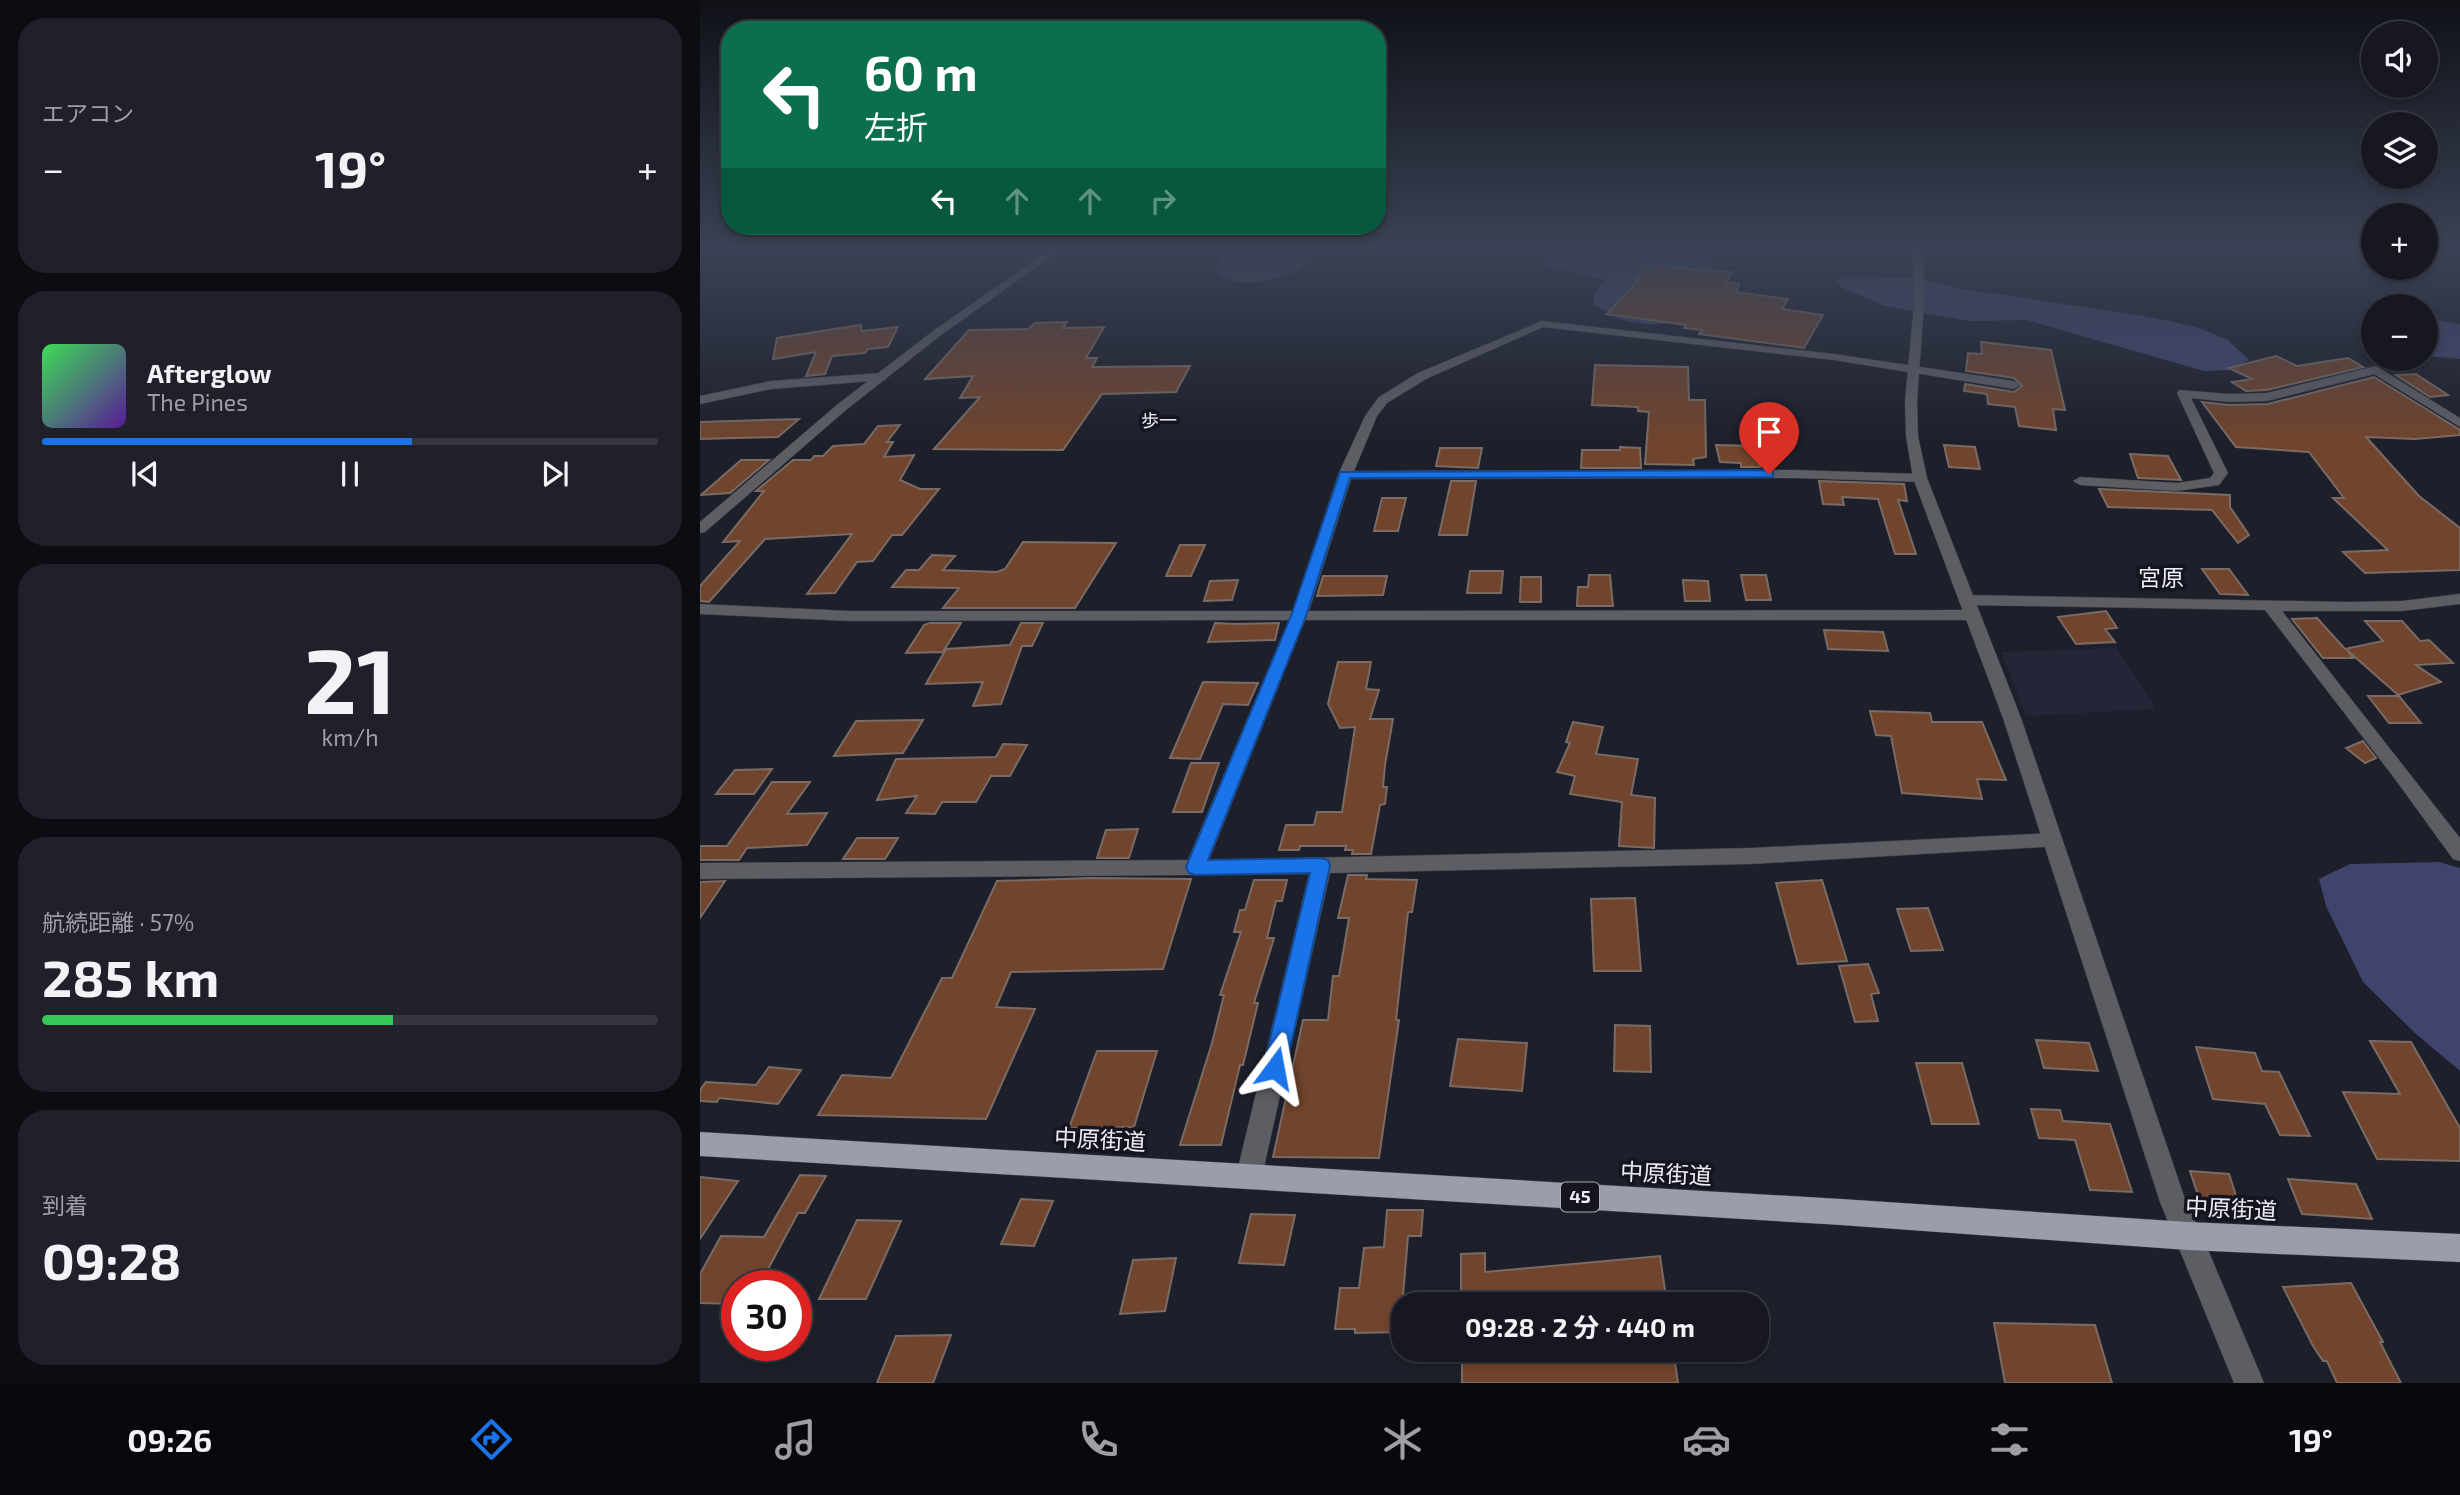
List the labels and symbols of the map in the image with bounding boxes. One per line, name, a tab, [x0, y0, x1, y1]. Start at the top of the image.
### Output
pin	[1739, 402, 1799, 474]
district label: 歩一	[1141, 409, 1177, 431]
district label: 宮原	[2138, 563, 2184, 591]
position arrow	[1238, 1031, 1312, 1105]
street label: 中原街道	[1053, 1123, 1147, 1155]
street label: 中原街道	[1619, 1157, 1713, 1189]
road number: 45	[1561, 1182, 1599, 1212]
street label: 中原街道	[2184, 1192, 2278, 1224]
speed limit sign: 30	[721, 1270, 812, 1361]

